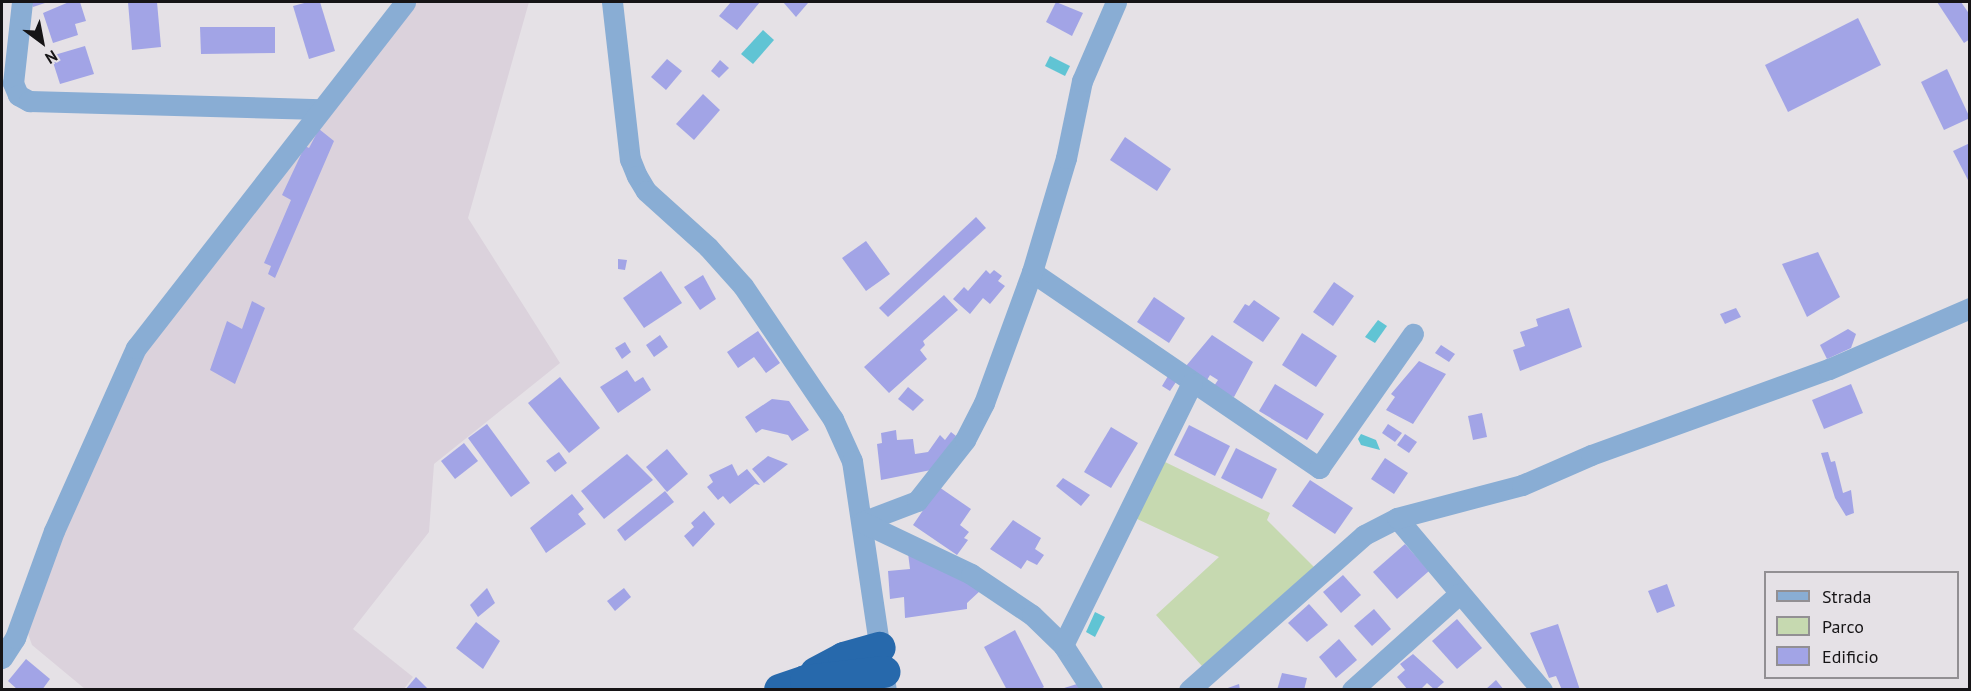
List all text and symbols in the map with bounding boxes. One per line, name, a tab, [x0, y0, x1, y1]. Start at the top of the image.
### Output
north arrow	[12, 12, 72, 72]
text: N	[42, 46, 61, 69]
legend	[1764, 571, 1959, 679]
text: Strada	[1822, 585, 1871, 608]
text: Parco	[1822, 615, 1864, 638]
text: Edificio	[1822, 645, 1878, 668]

